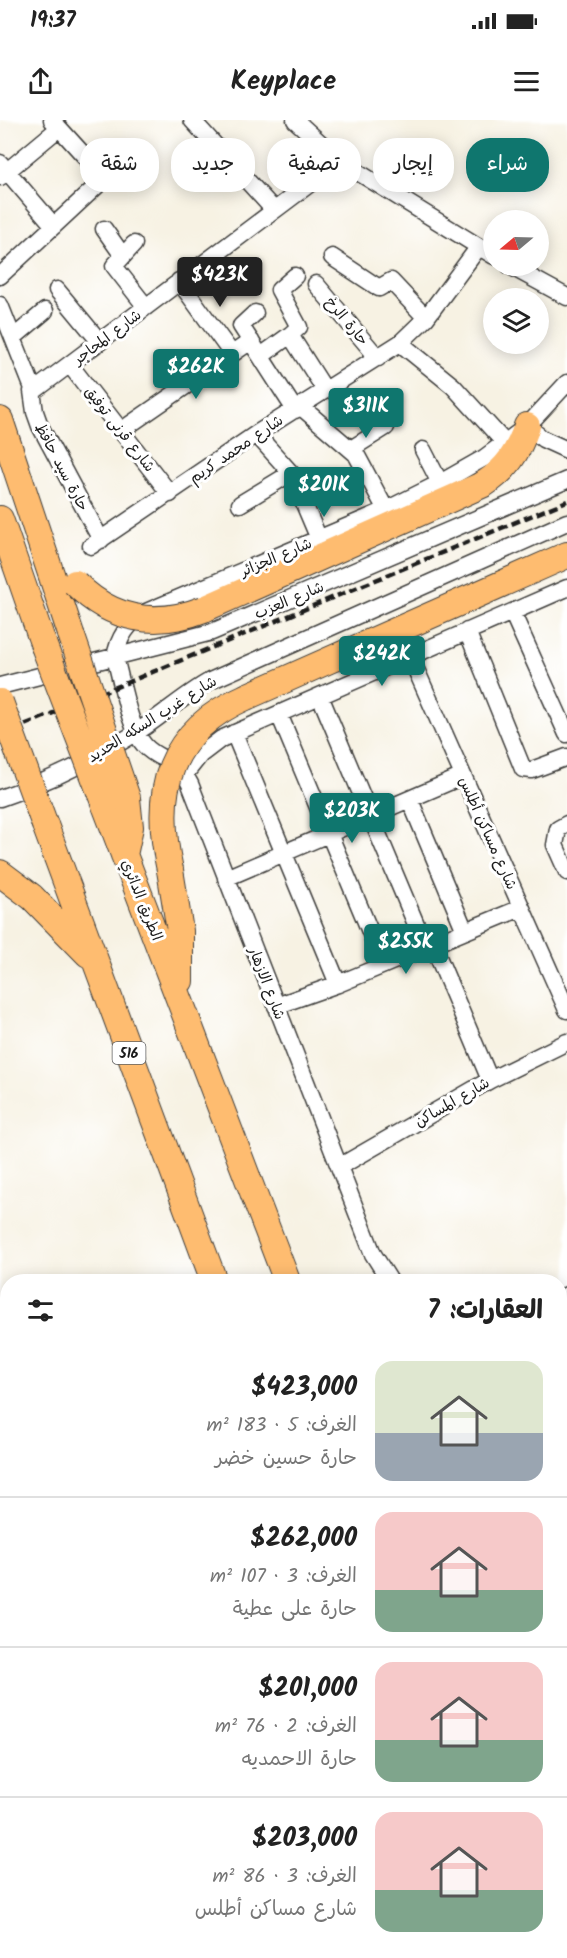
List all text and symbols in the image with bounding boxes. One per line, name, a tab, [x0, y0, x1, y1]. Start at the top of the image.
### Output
text: 19:37	[30, 4, 76, 39]
text: Keyplace	[231, 60, 336, 103]
icon: share	[24, 65, 57, 98]
icon: menu	[510, 65, 543, 98]
chip: شقة	[80, 138, 159, 192]
chip: جديد	[171, 138, 255, 192]
chip: تصفية	[267, 138, 361, 192]
chip: إيجار	[373, 138, 454, 192]
chip: شراء	[466, 138, 549, 192]
north arrow	[483, 210, 549, 276]
map controls	[483, 210, 549, 354]
pin: $423K	[178, 257, 262, 308]
text: $423K	[191, 260, 249, 292]
button: layers	[483, 288, 549, 354]
street label: حارة الرخ	[318, 292, 374, 351]
street label: شارع المحاجر	[67, 304, 147, 373]
pin: $262K	[154, 349, 238, 400]
text: $262K	[167, 352, 225, 384]
street label: شارع قرنى توفيق	[78, 381, 161, 478]
pin: $311K	[324, 388, 408, 439]
text: $311K	[343, 391, 389, 423]
street label: شارع محمد كريم	[185, 409, 289, 490]
street label: حارة سيد حافظ	[28, 419, 94, 516]
pin: $201K	[282, 467, 366, 518]
text: $201K	[298, 470, 350, 502]
street label: شارع الجزائر	[235, 532, 316, 585]
street label: شارع العزب	[251, 575, 328, 626]
pin: $242K	[340, 636, 424, 687]
text: $242K	[353, 639, 411, 671]
street label: شارع غرب السكه الحديد	[83, 670, 222, 769]
street label: شارع مساكن أطلس	[451, 773, 523, 894]
pin: $203K	[310, 793, 394, 844]
text: $203K	[324, 796, 380, 828]
street label: الطريق الدائري	[114, 856, 168, 945]
pin: $255K	[364, 924, 448, 975]
text: $255K	[378, 927, 434, 959]
street label: شارع الازهار	[241, 942, 291, 1024]
road number: 516	[112, 1042, 146, 1064]
street label: شارع المساكن	[410, 1072, 495, 1134]
text: العقارات: 7	[427, 1290, 543, 1332]
icon: filters	[24, 1294, 57, 1327]
text: $423,000	[251, 1367, 357, 1409]
icon: home	[423, 1385, 495, 1457]
text: الغرف: 5 · 183 m²	[207, 1410, 357, 1442]
text: حارة حسين خضر	[215, 1443, 357, 1475]
text: $262,000	[250, 1518, 357, 1560]
icon: home	[423, 1536, 495, 1608]
text: الغرف: 3 · 107 m²	[210, 1561, 357, 1593]
text: حارة على عطية	[233, 1594, 357, 1626]
text: $201,000	[258, 1668, 357, 1710]
icon: home	[423, 1686, 495, 1758]
text: الغرف: 2 · 76 m²	[215, 1711, 357, 1743]
text: حارة الاحمديه	[242, 1744, 357, 1776]
text: $203,000	[252, 1818, 357, 1860]
icon: home	[423, 1836, 495, 1908]
text: الغرف: 3 · 86 m²	[212, 1861, 357, 1893]
text: شارع مساكن أطلس	[195, 1894, 357, 1926]

